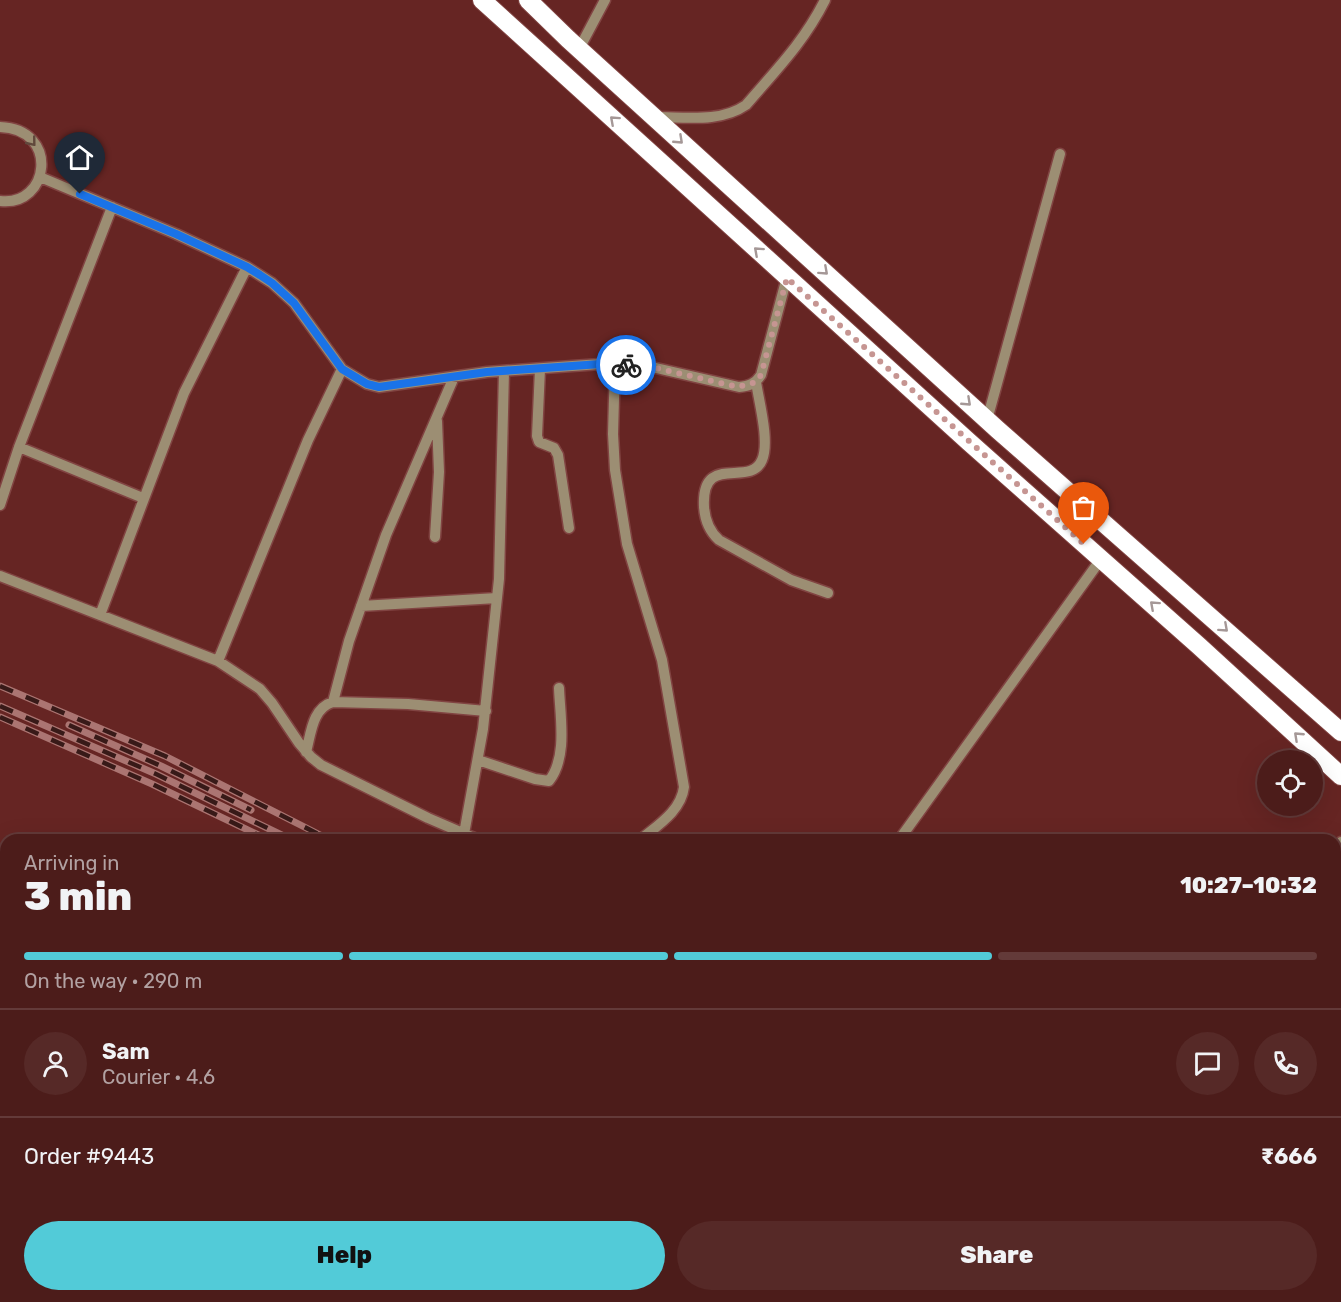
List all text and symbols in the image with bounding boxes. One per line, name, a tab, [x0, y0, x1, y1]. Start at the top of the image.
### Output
one-way arrow	[610, 116, 621, 127]
pin	[54, 132, 105, 194]
one-way arrow	[672, 133, 683, 144]
one-way arrow	[25, 135, 36, 146]
icon: home	[63, 141, 96, 174]
one-way arrow	[754, 247, 765, 258]
one-way arrow	[817, 264, 827, 275]
courier	[596, 335, 656, 395]
icon: bike	[610, 349, 643, 382]
one-way arrow	[961, 395, 971, 406]
pin	[1058, 482, 1109, 544]
icon: bag	[1067, 491, 1100, 524]
one-way arrow	[1150, 601, 1160, 612]
one-way arrow	[1217, 621, 1228, 632]
one-way arrow	[1295, 732, 1305, 743]
map controls	[1257, 750, 1323, 816]
button: locate	[1257, 750, 1323, 816]
text: Arriving in	[24, 851, 119, 875]
text: 10:27–10:32	[1180, 872, 1317, 899]
text: 3 min	[24, 874, 132, 920]
text: On the way · 290 m	[24, 969, 202, 993]
button: person	[24, 1032, 87, 1095]
button: chat	[1176, 1032, 1239, 1095]
button: phone	[1254, 1032, 1317, 1095]
text: Sam	[102, 1038, 150, 1065]
text: Courier · 4.6	[102, 1065, 215, 1089]
text: Order #9443	[24, 1143, 154, 1170]
text: ₹666	[1261, 1143, 1317, 1170]
button: Help	[24, 1221, 665, 1290]
button: Share	[677, 1221, 1317, 1290]

